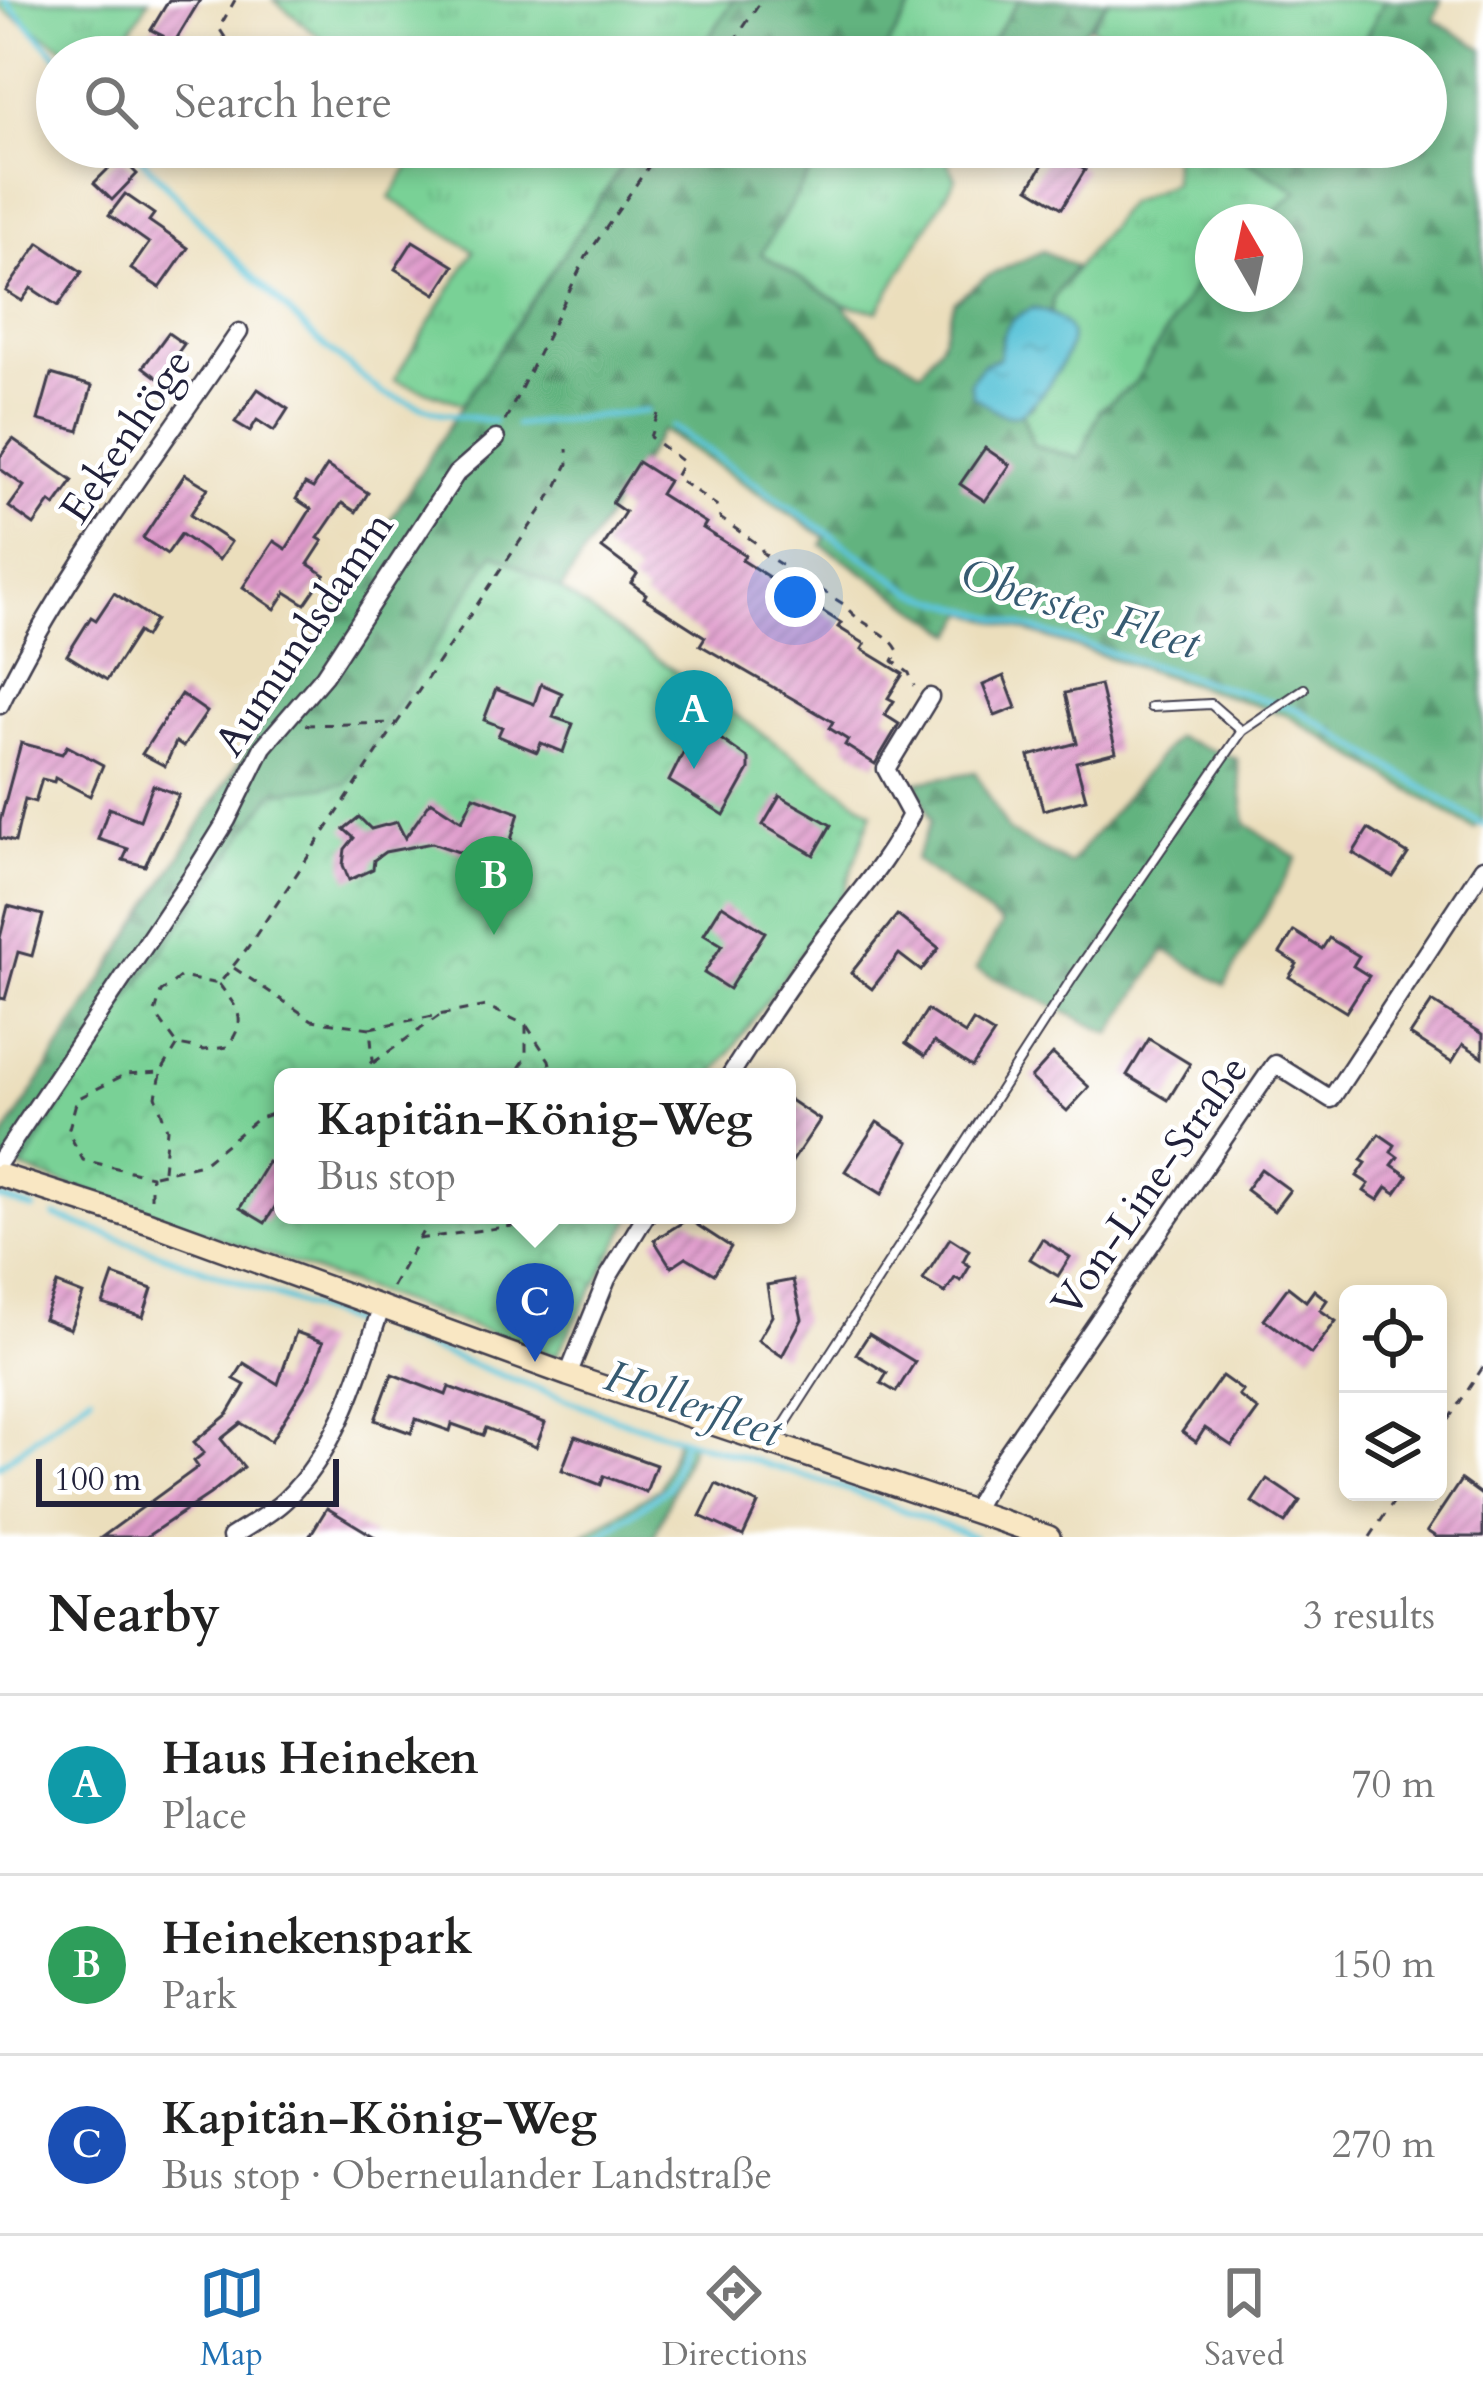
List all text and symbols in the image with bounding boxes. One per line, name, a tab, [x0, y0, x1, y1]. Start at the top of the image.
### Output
search box	[36, 36, 1447, 168]
icon: search	[78, 69, 144, 135]
text: Search here	[174, 72, 392, 133]
north arrow	[1195, 204, 1303, 312]
street label: Eekenhöge	[47, 338, 205, 534]
street label: Aumundsdamm	[201, 500, 407, 767]
water label: Oberstes Fleet	[953, 544, 1208, 675]
your location	[765, 567, 825, 627]
pin: A	[655, 670, 733, 769]
pin: B	[455, 836, 533, 935]
street label: Von-Line-Straße	[1039, 1044, 1261, 1328]
popup	[274, 1068, 796, 1224]
text: Kapitän-König-Weg	[318, 1089, 752, 1150]
text: Bus stop	[318, 1150, 456, 1203]
pin: C	[496, 1263, 574, 1362]
map controls	[1339, 1285, 1447, 1501]
button: locate	[1339, 1285, 1447, 1393]
water label: Hollerfleet	[597, 1345, 791, 1463]
button: layers	[1339, 1393, 1447, 1501]
scale bar	[36, 1453, 339, 1506]
text: 100 m	[54, 1457, 141, 1502]
text: Nearby	[48, 1580, 220, 1650]
text: 3 results	[1303, 1589, 1435, 1642]
text: Haus Heineken	[162, 1728, 479, 1789]
text: A	[72, 1758, 102, 1811]
text: 70 m	[1352, 1758, 1435, 1811]
text: Place	[162, 1789, 247, 1842]
text: Heinekenspark	[162, 1908, 472, 1969]
text: B	[73, 1938, 101, 1991]
text: 150 m	[1332, 1938, 1435, 1991]
text: Park	[162, 1969, 237, 2022]
text: Kapitän-König-Weg	[162, 2088, 597, 2149]
text: C	[72, 2118, 102, 2171]
text: 270 m	[1332, 2118, 1435, 2171]
text: Bus stop · Oberneulander Landstraße	[162, 2149, 772, 2202]
tab: Map	[199, 2260, 265, 2377]
tab: Directions	[662, 2260, 807, 2377]
tab: Saved	[1204, 2260, 1284, 2377]

